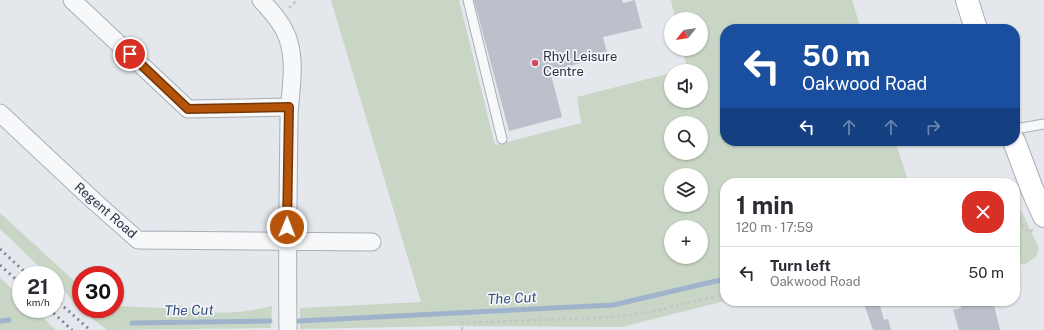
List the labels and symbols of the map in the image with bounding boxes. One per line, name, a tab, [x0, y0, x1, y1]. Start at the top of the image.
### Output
north arrow	[664, 12, 708, 56]
pin	[113, 37, 147, 71]
place label: Rhyl Leisure Centre	[543, 49, 617, 79]
marker: Rhyl Leisure Centre	[530, 58, 540, 68]
street label: Regent Road	[72, 179, 140, 241]
position arrow	[266, 206, 308, 248]
speed limit sign: 30	[72, 266, 124, 318]
water label: The Cut	[487, 289, 538, 307]
water label: The Cut	[164, 302, 214, 318]

